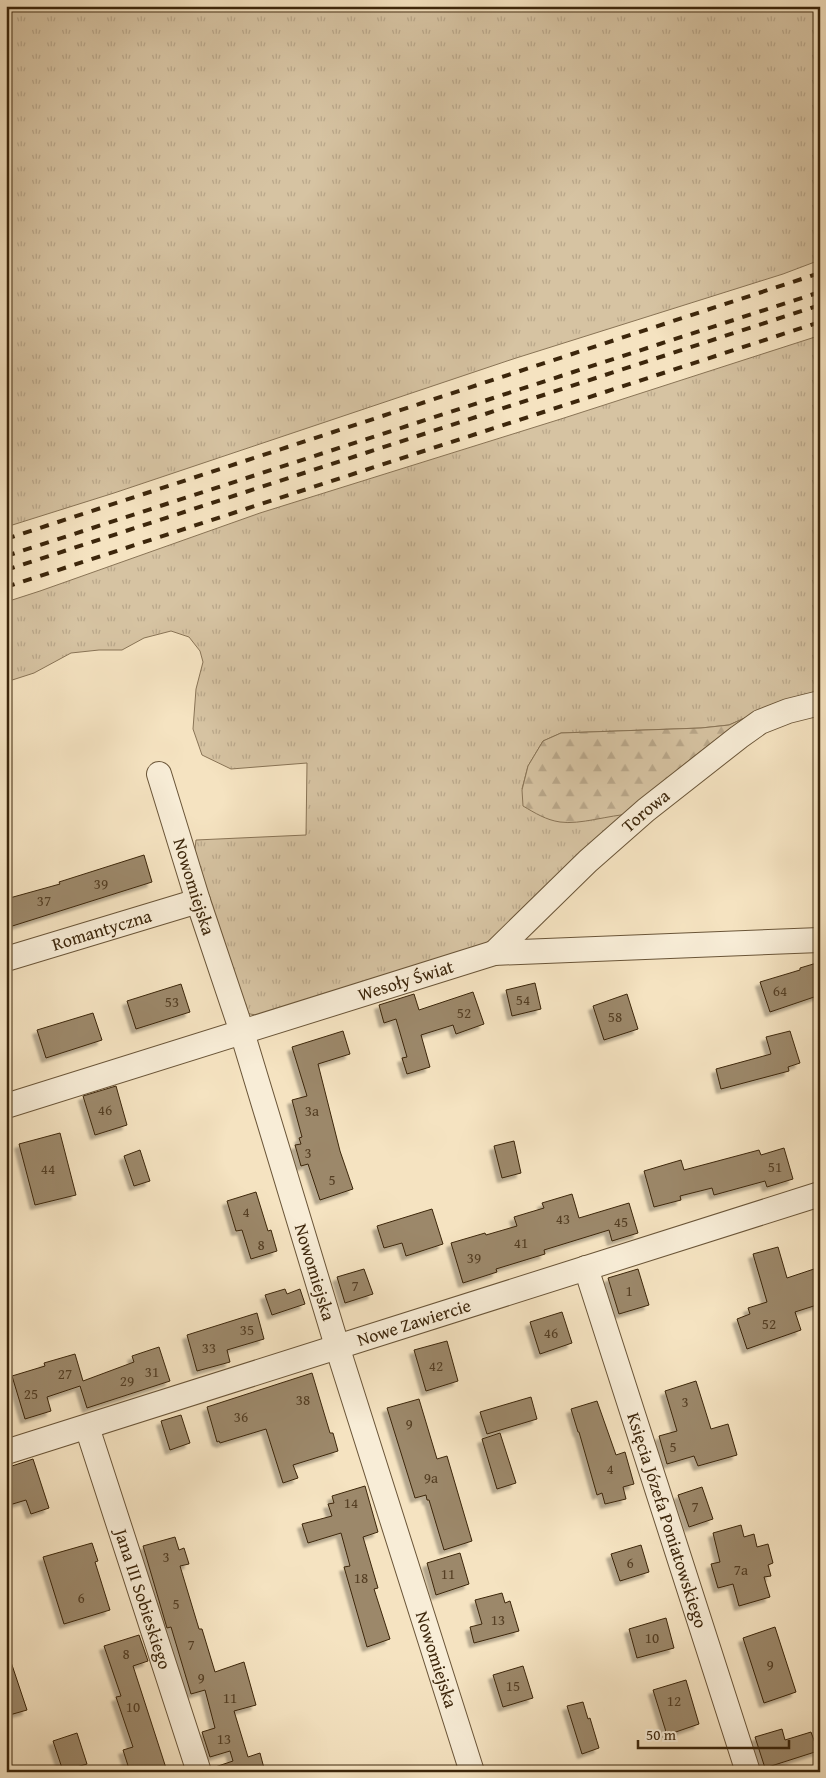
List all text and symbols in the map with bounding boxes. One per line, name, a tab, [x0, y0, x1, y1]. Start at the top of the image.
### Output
street label: Torowa	[615, 782, 676, 839]
street label: Nowomiejska	[166, 835, 223, 939]
house number: 39	[94, 873, 108, 894]
house number: 37	[37, 890, 51, 911]
street label: Romantyczna	[49, 902, 155, 957]
street label: Wesoły Świat	[354, 952, 458, 1008]
house number: 64	[773, 980, 787, 1001]
house number: 54	[516, 989, 530, 1010]
house number: 53	[165, 991, 179, 1012]
house number: 52	[457, 1002, 471, 1023]
house number: 58	[608, 1006, 622, 1027]
house number: 46	[98, 1099, 112, 1120]
house number: 3a	[305, 1100, 319, 1121]
house number: 3	[304, 1142, 312, 1163]
house number: 51	[768, 1156, 782, 1177]
house number: 44	[41, 1158, 55, 1179]
house number: 5	[328, 1169, 336, 1190]
house number: 4	[242, 1201, 250, 1222]
house number: 43	[556, 1208, 570, 1229]
house number: 45	[614, 1211, 628, 1232]
street label: Nowomiejska	[288, 1220, 343, 1324]
house number: 41	[514, 1232, 528, 1253]
house number: 8	[257, 1234, 265, 1255]
house number: 39	[467, 1247, 481, 1268]
house number: 7	[351, 1275, 359, 1296]
house number: 1	[625, 1280, 633, 1301]
street label: Nowe Zawiercie	[353, 1291, 474, 1353]
house number: 52	[762, 1313, 776, 1334]
house number: 35	[240, 1319, 254, 1340]
house number: 46	[544, 1322, 558, 1343]
house number: 33	[202, 1337, 216, 1358]
house number: 42	[429, 1355, 443, 1376]
house number: 31	[145, 1361, 159, 1382]
house number: 27	[58, 1363, 72, 1384]
house number: 29	[120, 1370, 134, 1391]
house number: 25	[24, 1383, 38, 1404]
house number: 38	[296, 1389, 310, 1410]
house number: 3	[681, 1391, 689, 1412]
house number: 36	[234, 1406, 248, 1427]
street label: Księcia Józefa Poniatowskiego	[620, 1409, 715, 1631]
house number: 9	[405, 1413, 413, 1434]
house number: 5	[669, 1436, 677, 1457]
house number: 4	[606, 1458, 614, 1479]
house number: 9a	[424, 1467, 438, 1488]
house number: 14	[344, 1492, 358, 1513]
house number: 7	[691, 1496, 699, 1517]
street label: Jana III Sobieskiego	[107, 1523, 179, 1673]
house number: 3	[162, 1546, 170, 1567]
house number: 6	[626, 1552, 634, 1573]
house number: 7a	[734, 1559, 748, 1580]
house number: 11	[441, 1563, 455, 1584]
house number: 18	[354, 1567, 368, 1588]
house number: 6	[77, 1587, 85, 1608]
house number: 5	[172, 1593, 180, 1614]
street label: Nowomiejska	[409, 1607, 465, 1712]
house number: 13	[491, 1609, 505, 1630]
house number: 10	[645, 1627, 659, 1648]
house number: 7	[187, 1634, 195, 1655]
house number: 8	[122, 1643, 130, 1664]
house number: 9	[766, 1654, 774, 1675]
house number: 9	[197, 1667, 205, 1688]
house number: 15	[506, 1675, 520, 1696]
house number: 11	[223, 1687, 237, 1708]
house number: 12	[667, 1690, 681, 1711]
house number: 10	[126, 1696, 140, 1717]
scale bar	[638, 1718, 790, 1750]
text: 50 m	[646, 1724, 677, 1745]
house number: 13	[217, 1728, 231, 1749]

